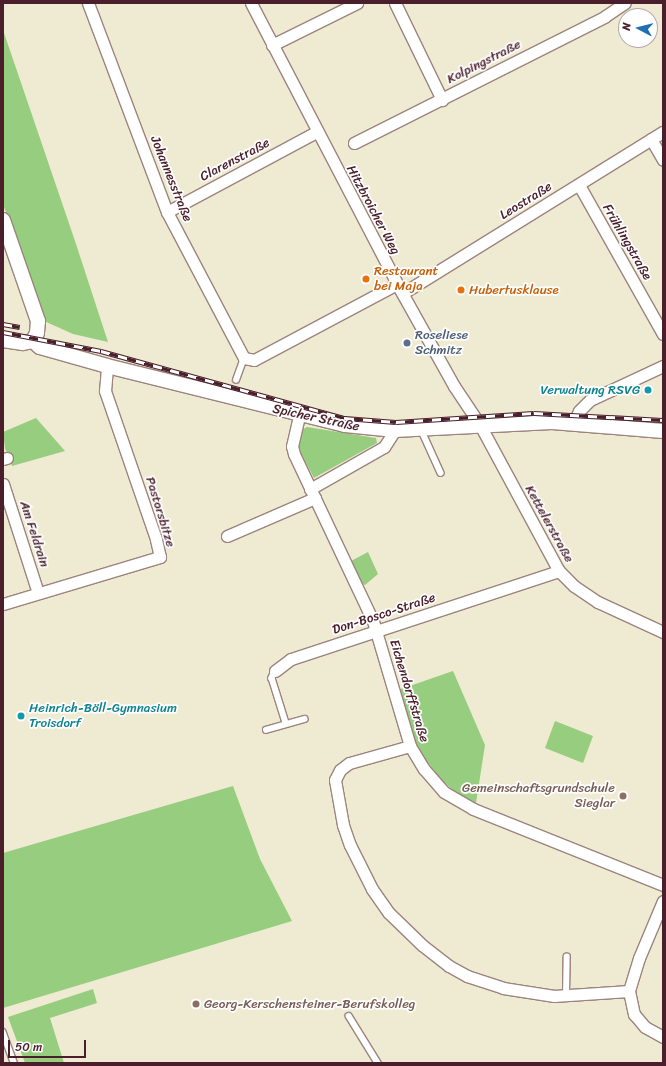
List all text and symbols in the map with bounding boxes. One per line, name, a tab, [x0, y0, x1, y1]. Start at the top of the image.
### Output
north arrow	[618, 8, 658, 48]
text: N	[617, 22, 636, 32]
street label: Kolpingstraße	[444, 37, 524, 87]
street label: Johannesstraße	[147, 134, 195, 224]
street label: Clarenstraße	[198, 135, 272, 185]
street label: Hitzbroicher Weg	[343, 163, 403, 257]
street label: Leostraße	[497, 179, 555, 223]
street label: Frühlingstraße	[599, 201, 655, 283]
place label: Restaurant bei Maja	[374, 264, 438, 295]
marker: Restaurant bei Maja	[361, 274, 371, 284]
place label: Hubertusklause	[469, 282, 559, 298]
marker: Hubertusklause	[456, 285, 466, 295]
place label: Roseliese Schmitz	[415, 328, 468, 359]
marker: Roseliese Schmitz	[402, 338, 412, 348]
place label: Verwaltung RSVG	[541, 382, 640, 398]
marker: Verwaltung RSVG	[643, 385, 653, 395]
street label: Spicher Straße	[271, 401, 361, 435]
street label: Pastorsbitze	[142, 475, 178, 549]
street label: Kettelerstraße	[521, 483, 577, 565]
street label: Am Feldrain	[16, 499, 52, 569]
street label: Don-Bosco-Straße	[331, 590, 437, 638]
street label: Eichendorffstraße	[386, 638, 432, 744]
place label: Heinrich-Böll-Gymnasium Troisdorf	[29, 701, 177, 732]
marker: Heinrich-Böll-Gymnasium Troisdorf	[16, 711, 26, 721]
place label: Gemeinschaftsgrundschule Sieglar	[462, 781, 615, 812]
marker: Gemeinschaftsgrundschule Sieglar	[618, 791, 628, 801]
place label: Georg-Kerschensteiner-Berufskolleg	[204, 996, 415, 1012]
marker: Georg-Kerschensteiner-Berufskolleg	[191, 999, 201, 1009]
scale bar	[10, 1032, 88, 1058]
text: 50 m	[15, 1036, 42, 1058]

